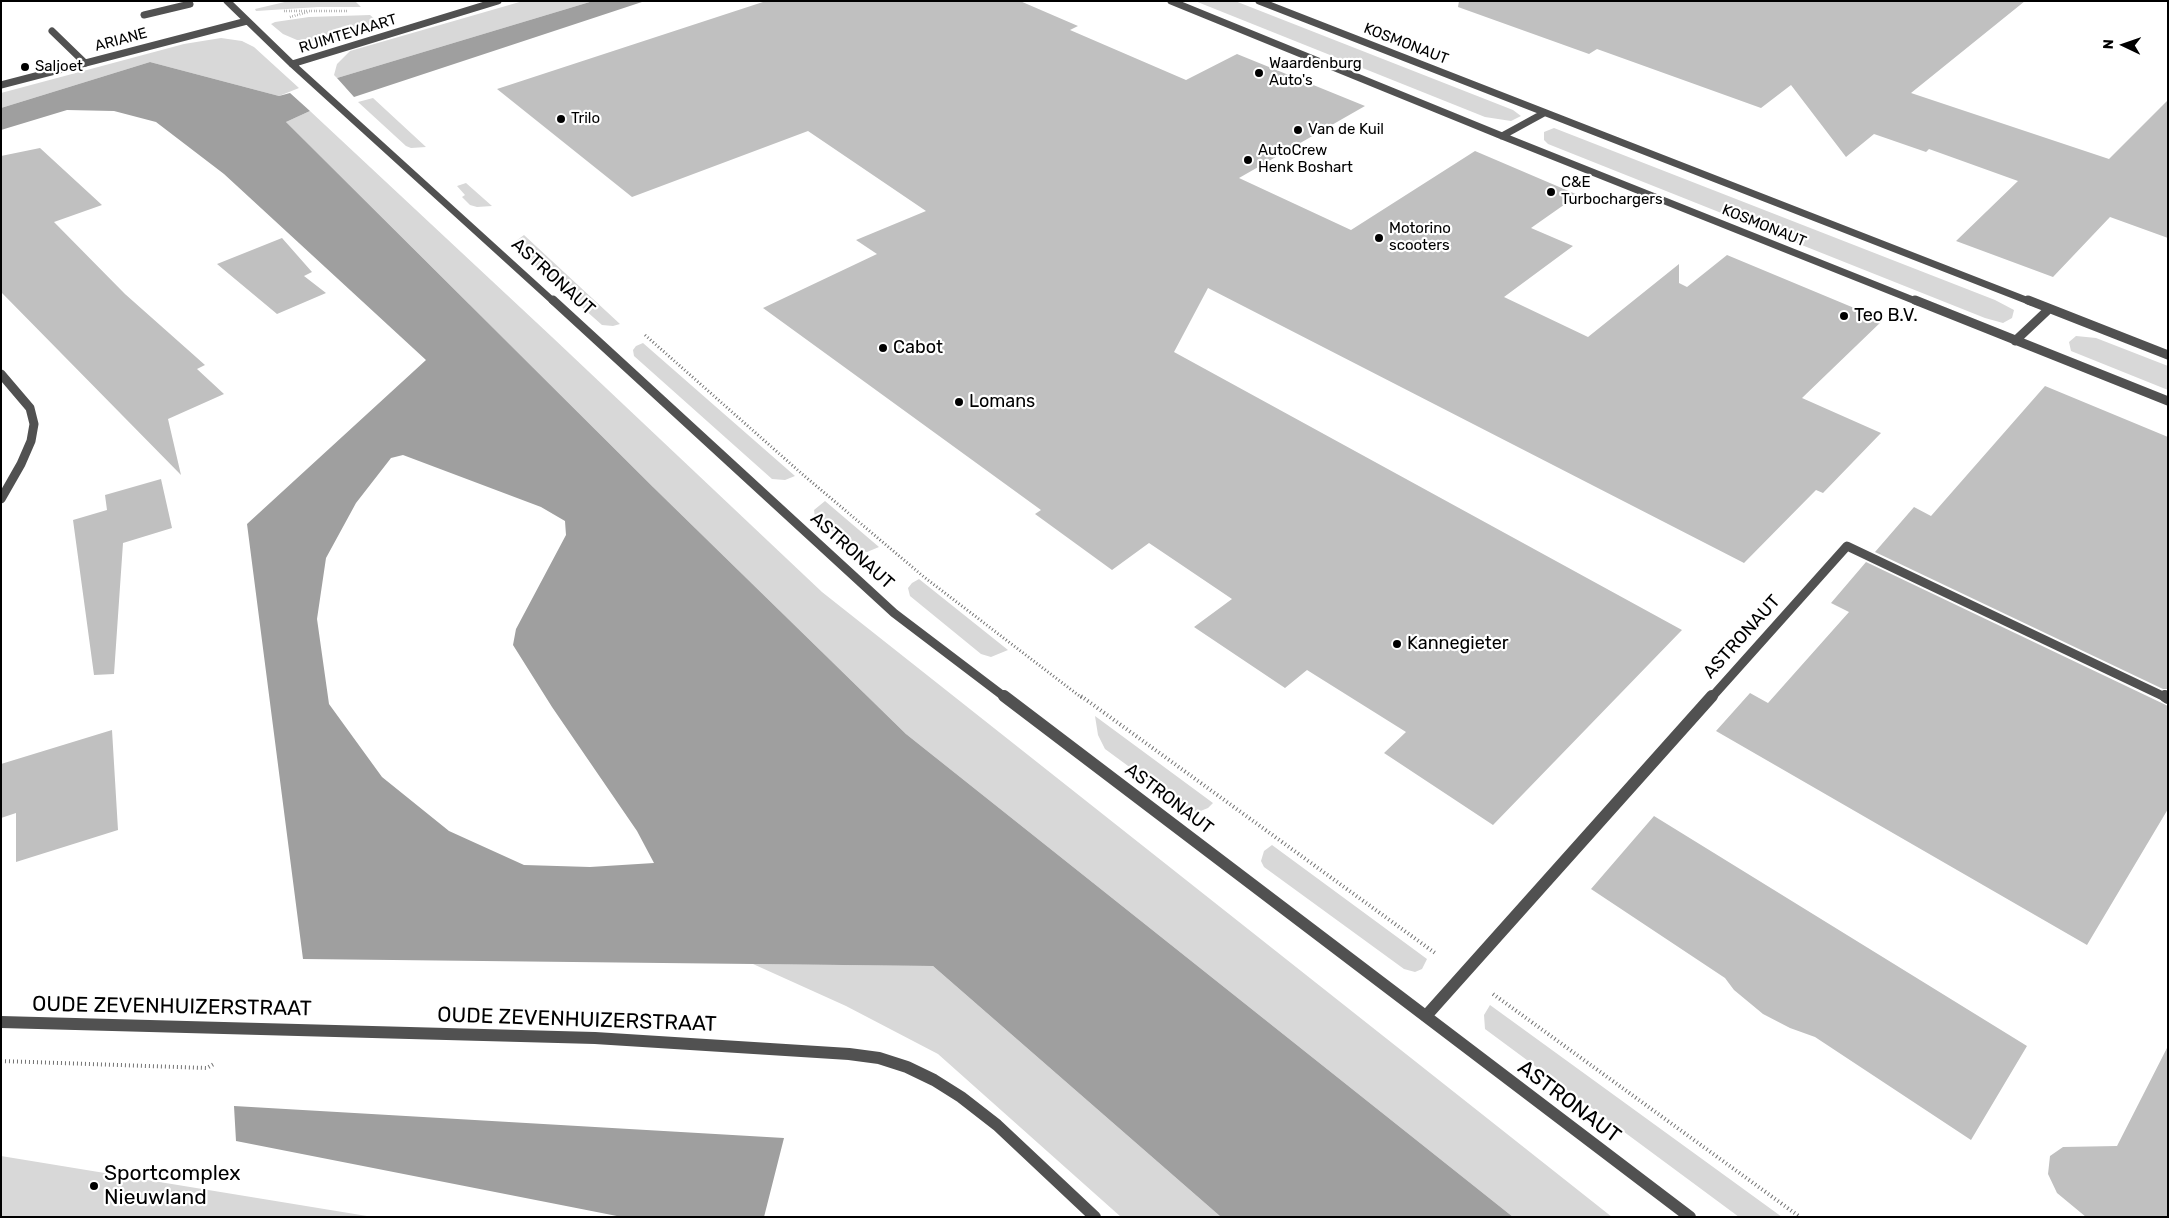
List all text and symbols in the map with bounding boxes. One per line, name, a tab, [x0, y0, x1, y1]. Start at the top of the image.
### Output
street label: RUIMTEVAART	[297, 11, 399, 57]
street label: KOSMONAUT	[1361, 20, 1451, 68]
north arrow	[2099, 20, 2149, 70]
street label: ARIANE	[93, 24, 149, 56]
text: N	[2100, 39, 2117, 50]
place label: Waardenburg Auto's	[1269, 55, 1362, 90]
place label: Saljoet	[35, 58, 83, 76]
marker: Saljoet	[19, 61, 31, 73]
marker: Waardenburg Auto's	[1253, 67, 1265, 79]
place label: Trilo	[571, 110, 600, 128]
marker: Trilo	[555, 113, 567, 125]
place label: Van de Kuil	[1308, 121, 1384, 139]
marker: Van de Kuil	[1292, 124, 1304, 136]
place label: AutoCrew Henk Boshart	[1258, 142, 1353, 177]
marker: AutoCrew Henk Boshart	[1242, 154, 1254, 166]
place label: C&E Turbochargers	[1561, 174, 1663, 209]
marker: C&E Turbochargers	[1545, 186, 1557, 198]
street label: KOSMONAUT	[1719, 201, 1809, 251]
place label: Motorino scooters	[1389, 220, 1451, 255]
marker: Motorino scooters	[1373, 232, 1385, 244]
street label: ASTRONAUT	[507, 234, 599, 320]
place label: Teo B.V.	[1854, 305, 1918, 327]
marker: Teo B.V.	[1838, 310, 1850, 322]
place label: Cabot	[893, 337, 943, 359]
marker: Cabot	[877, 342, 889, 354]
place label: Lomans	[969, 391, 1035, 413]
marker: Lomans	[953, 396, 965, 408]
street label: ASTRONAUT	[806, 508, 898, 594]
street label: ASTRONAUT	[1699, 591, 1785, 683]
place label: Kannegieter	[1407, 633, 1509, 655]
marker: Kannegieter	[1391, 638, 1403, 650]
street label: ASTRONAUT	[1121, 759, 1217, 839]
street label: OUDE ZEVENHUIZERSTRAAT	[32, 992, 312, 1022]
street label: OUDE ZEVENHUIZERSTRAAT	[437, 1003, 717, 1037]
street label: ASTRONAUT	[1513, 1055, 1625, 1149]
place label: Sportcomplex Nieuwland	[104, 1161, 241, 1211]
marker: Sportcomplex Nieuwland	[88, 1180, 100, 1192]

